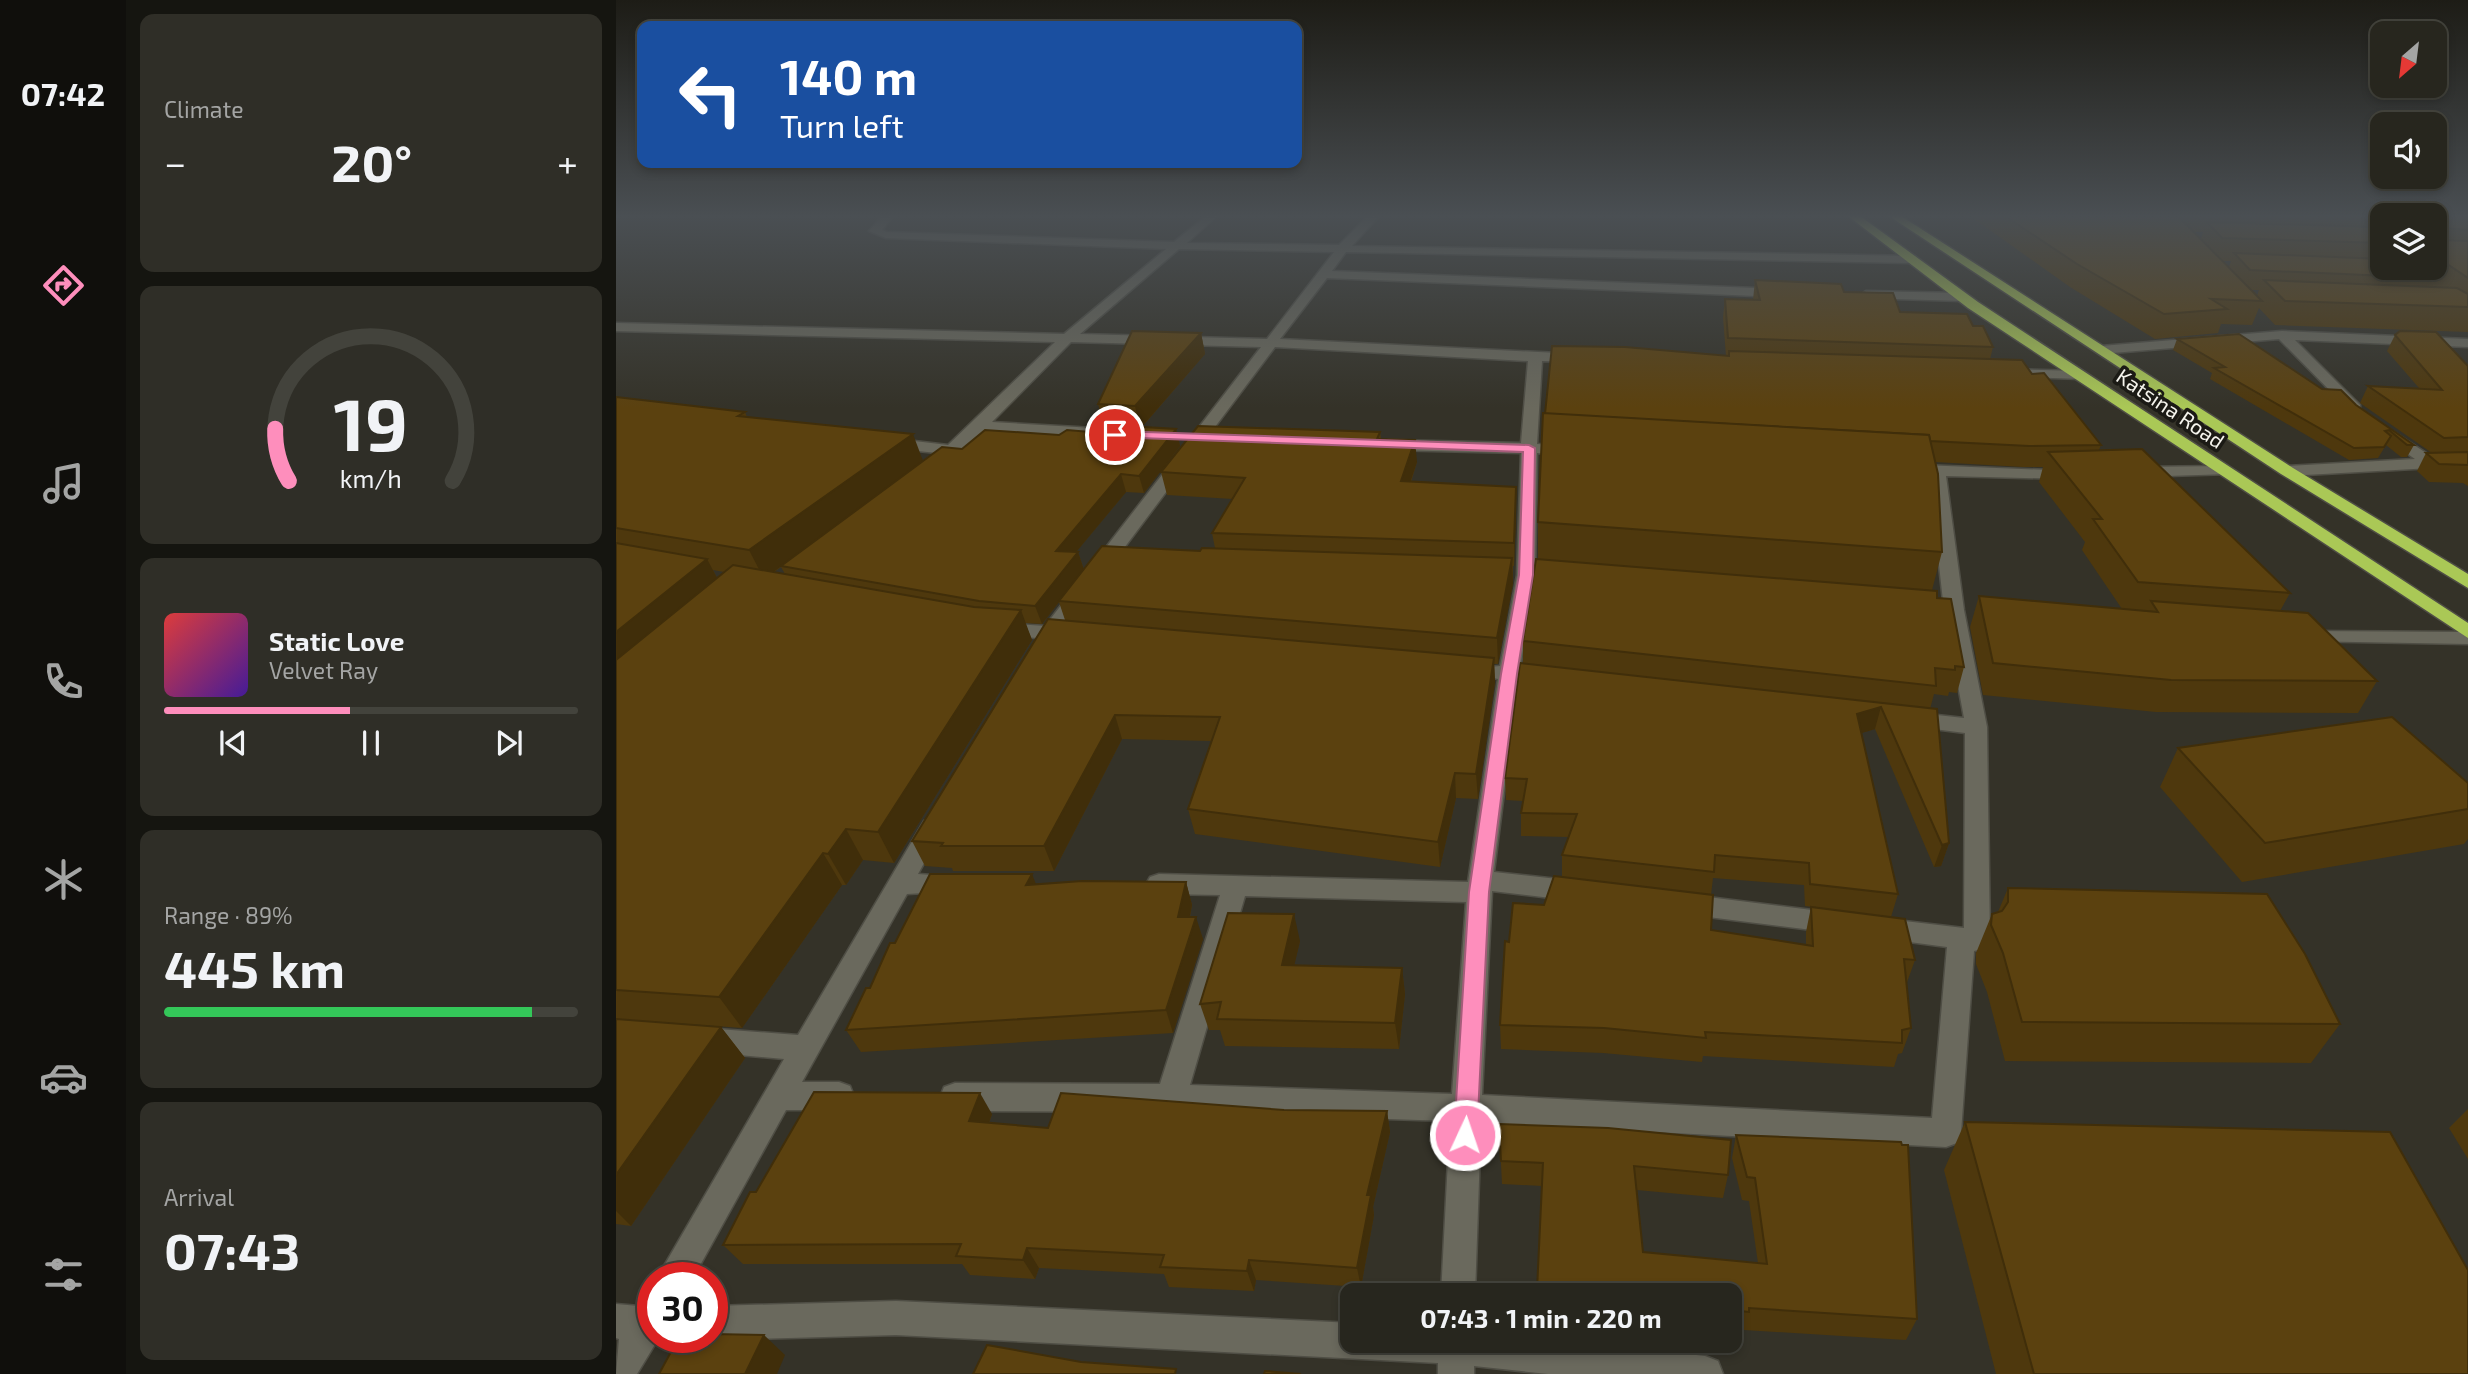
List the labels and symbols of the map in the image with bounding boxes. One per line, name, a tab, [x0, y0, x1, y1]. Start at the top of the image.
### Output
north arrow	[2370, 21, 2446, 98]
street label: Katsina Road	[2112, 363, 2229, 453]
pin	[1085, 405, 1145, 465]
position arrow	[1428, 1098, 1502, 1172]
speed limit sign: 30	[637, 1262, 728, 1353]

